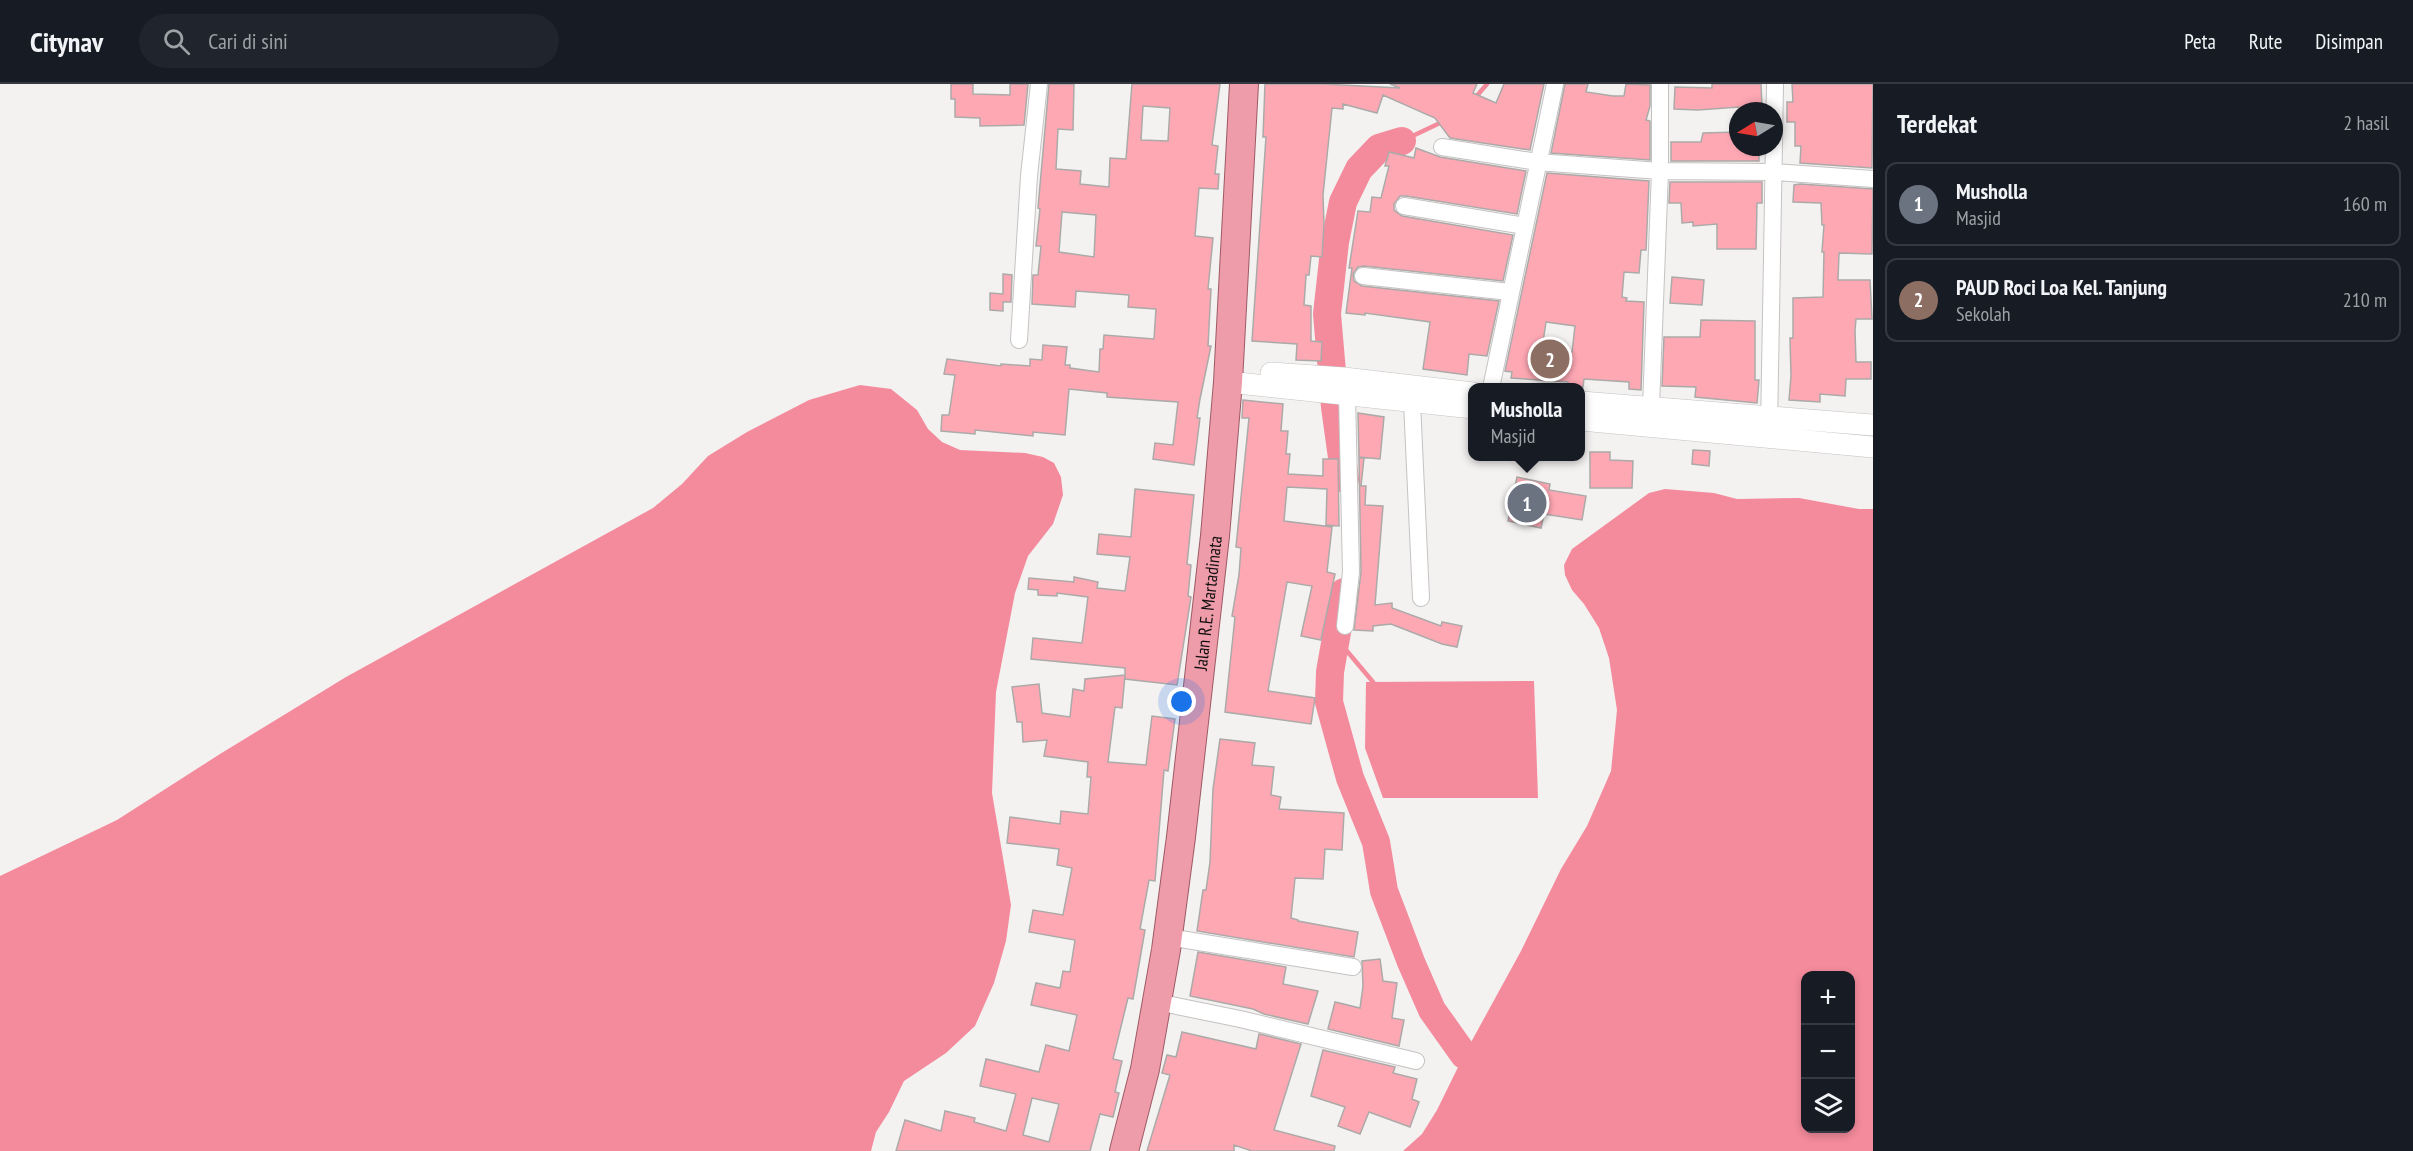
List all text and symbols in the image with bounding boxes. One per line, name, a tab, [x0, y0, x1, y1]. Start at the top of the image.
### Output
search box	[139, 14, 559, 68]
text: Citynav	[30, 23, 103, 60]
icon: search	[160, 25, 193, 58]
text: Cari di sini	[208, 27, 288, 55]
text: Peta	[2184, 28, 2216, 55]
text: Rute	[2249, 28, 2282, 55]
text: Disimpan	[2315, 28, 2383, 55]
north arrow	[1729, 102, 1783, 156]
text: Terdekat	[1897, 107, 1977, 140]
text: 2 hasil	[2343, 110, 2389, 136]
text: Musholla	[1956, 177, 2028, 205]
text: 1	[1914, 191, 1923, 217]
text: 160 m	[2343, 191, 2387, 217]
text: Masjid	[1956, 205, 2001, 231]
text: PAUD Roci Loa Kel. Tanjung	[1956, 273, 2167, 301]
text: 2	[1914, 287, 1923, 313]
text: 210 m	[2343, 287, 2387, 313]
text: Sekolah	[1956, 301, 2010, 327]
pin: 2	[1530, 336, 1570, 382]
popup	[1468, 383, 1585, 461]
text: Musholla	[1491, 395, 1562, 423]
text: Masjid	[1491, 423, 1536, 449]
pin: 1	[1508, 480, 1546, 526]
street label: Jalan R.E. Martadinata	[1188, 534, 1226, 672]
your location	[1167, 687, 1196, 716]
map controls	[1801, 971, 1855, 1133]
button: +	[1801, 971, 1855, 1025]
button: −	[1801, 1025, 1855, 1079]
button: layers	[1801, 1079, 1855, 1133]

